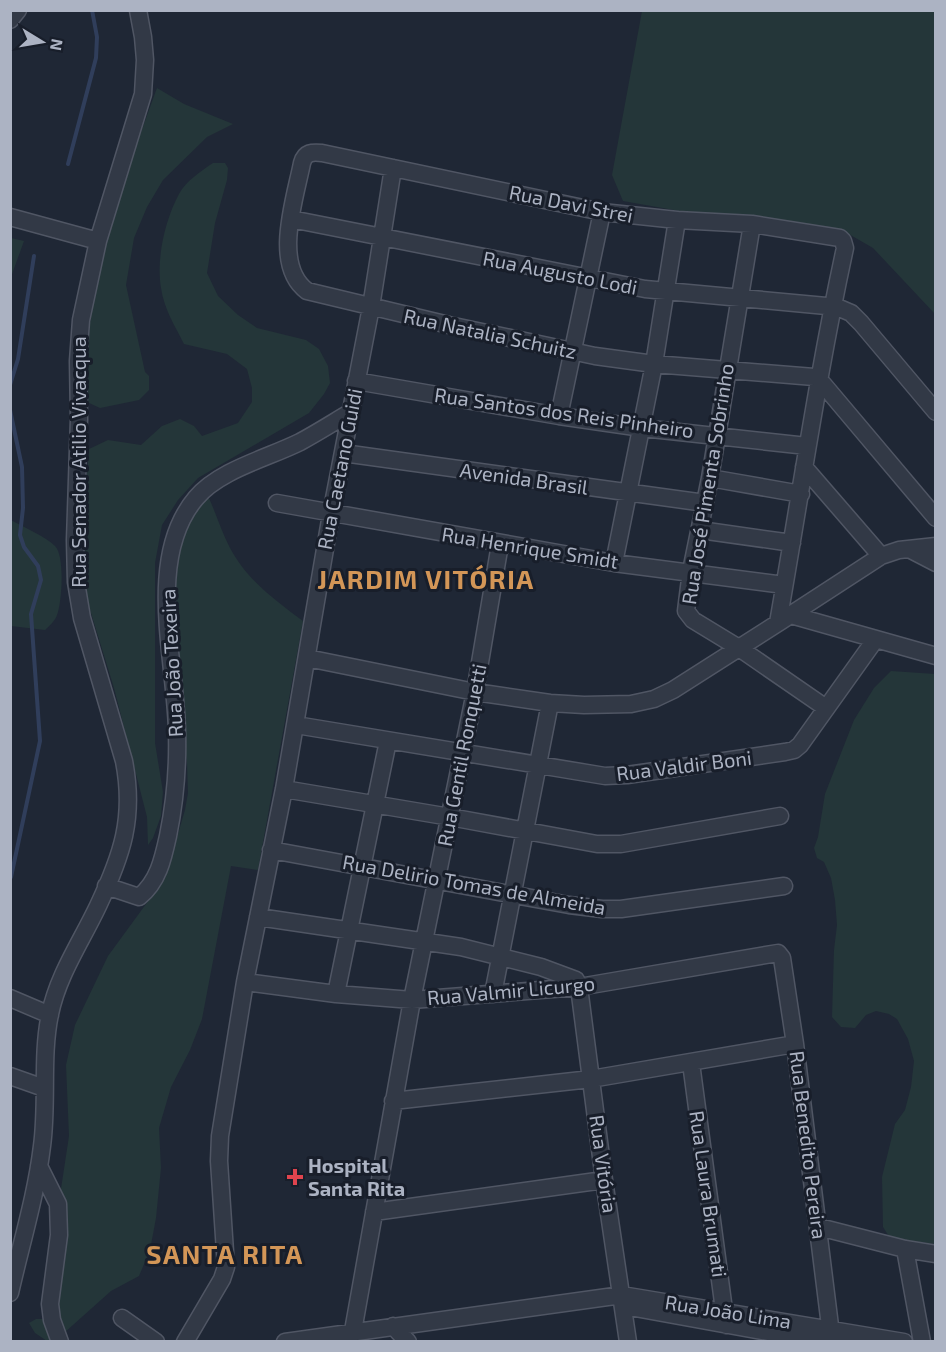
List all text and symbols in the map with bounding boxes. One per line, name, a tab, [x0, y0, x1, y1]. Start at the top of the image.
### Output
north arrow	[12, 12, 72, 72]
text: N	[47, 37, 68, 52]
street label: Rua Davi Strei	[507, 179, 635, 227]
street label: Rua Augusto Lodi	[481, 245, 639, 299]
street label: Rua Natalia Schuitz	[402, 303, 579, 363]
street label: Rua Senador Atilio Vivacqua	[66, 336, 90, 588]
street label: Rua José Pimenta Sobrinho	[676, 362, 738, 606]
street label: Rua Santos dos Reis Pinheiro	[433, 382, 695, 442]
street label: Rua Caetano Guidi	[312, 386, 366, 551]
street label: Avenida Brasil	[458, 457, 590, 499]
street label: Rua Henrique Smidt	[440, 521, 621, 573]
district label: JARDIM VITÓRIA	[317, 563, 535, 594]
street label: Rua João Texeira	[155, 588, 187, 738]
street label: Rua Gentil Ronquetti	[432, 661, 491, 848]
street label: Rua Valdir Boni	[615, 745, 753, 785]
street label: Rua Delirio Tomas de Almeida	[341, 849, 608, 919]
street label: Rua Valmir Licurgo	[426, 971, 596, 1009]
street label: Rua Benedito Pereira	[786, 1049, 832, 1240]
street label: Rua Laura Brumati	[685, 1109, 733, 1279]
street label: Rua Vitória	[585, 1113, 623, 1214]
place label: Hospital Santa Rita	[308, 1153, 405, 1200]
marker: Hospital Santa Rita	[286, 1168, 304, 1186]
district label: SANTA RITA	[146, 1238, 304, 1269]
street label: Rua João Lima	[663, 1289, 793, 1333]

